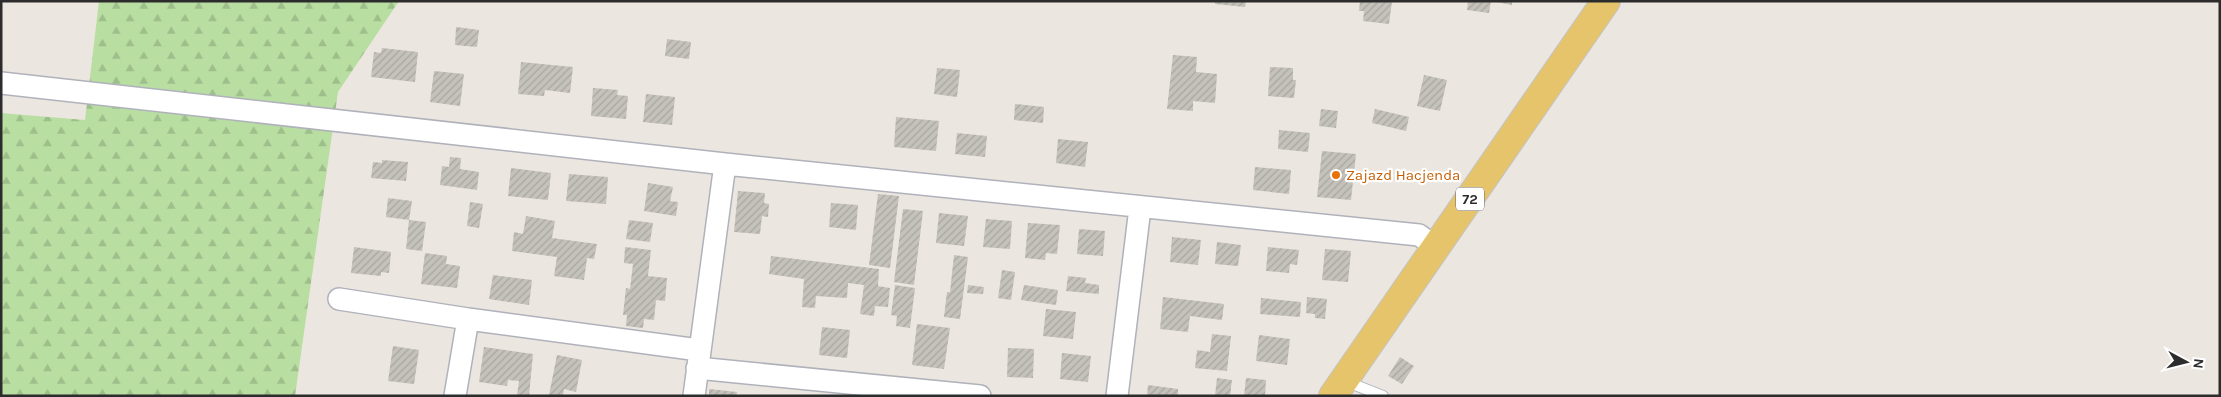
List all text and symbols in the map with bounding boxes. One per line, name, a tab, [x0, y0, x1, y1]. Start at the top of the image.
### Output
place label: Zajazd Hacjenda	[1346, 166, 1460, 184]
marker: Zajazd Hacjenda	[1330, 169, 1342, 181]
road number: 72	[1456, 188, 1484, 210]
north arrow	[2161, 337, 2211, 387]
text: N	[2189, 358, 2207, 370]

